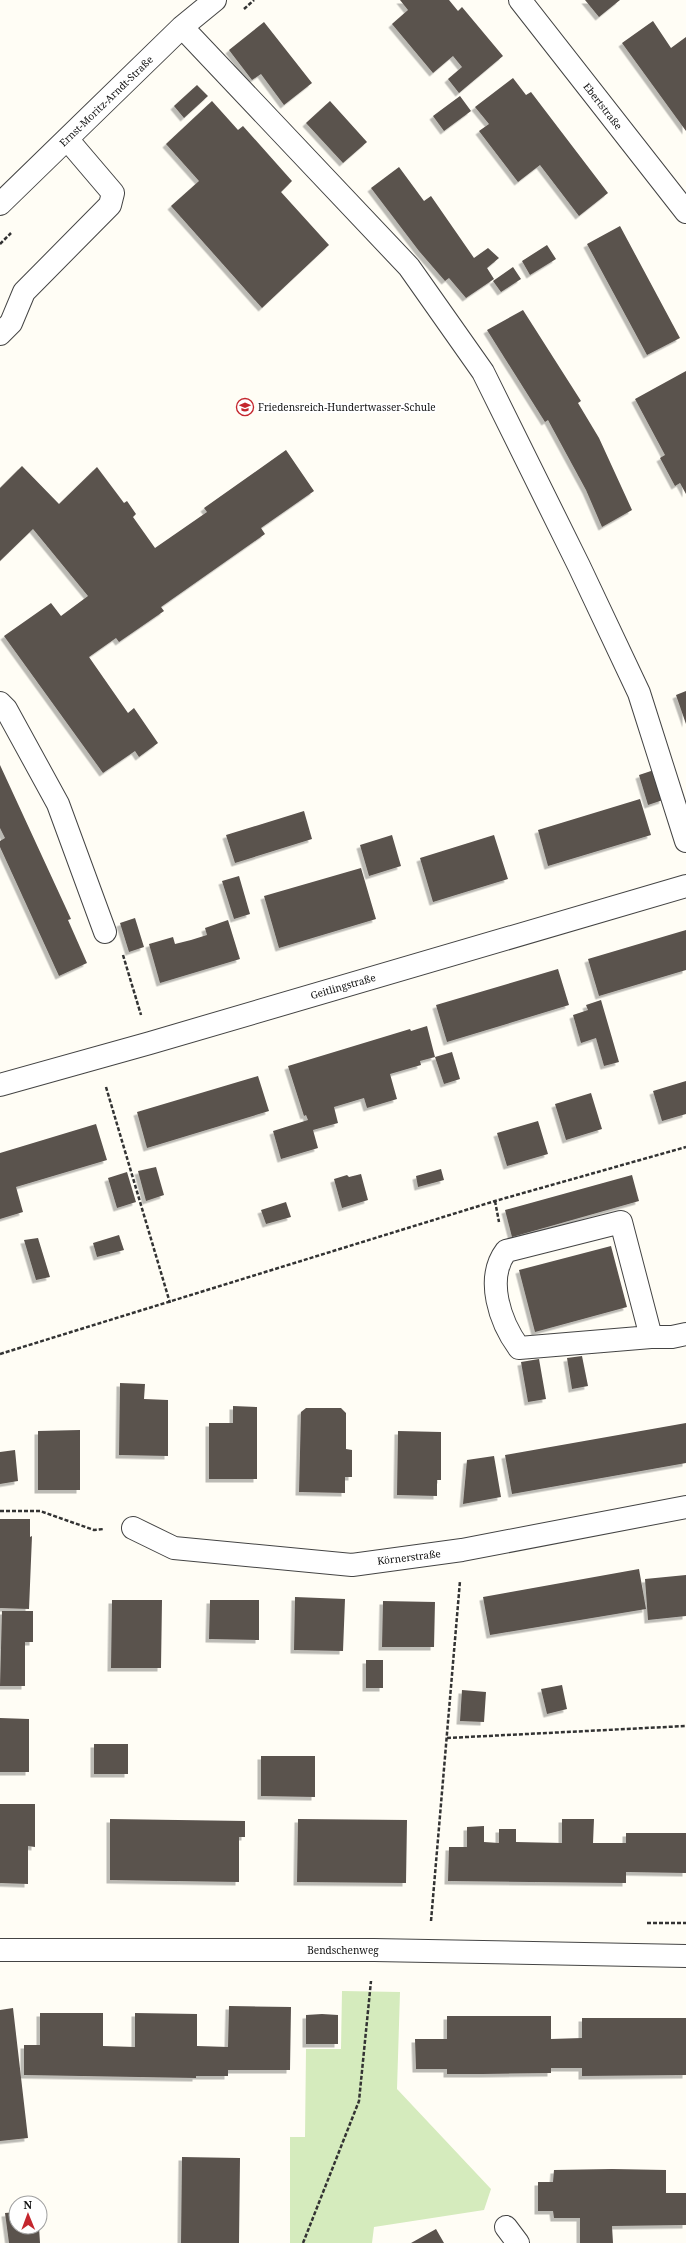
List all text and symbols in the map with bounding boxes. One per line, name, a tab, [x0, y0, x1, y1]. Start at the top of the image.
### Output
street label: Ernst-Moritz-Arndt-Straße	[56, 52, 156, 150]
street label: Ebertstraße	[580, 80, 626, 132]
school or university icon: Friedensreich-Hundertwasser-Schule	[235, 397, 255, 417]
place label: Friedensreich-Hundertwasser-Schule	[258, 400, 436, 414]
street label: Geitlingstraße	[309, 970, 377, 1002]
street label: Körnerstraße	[376, 1546, 442, 1568]
street label: Bendschenweg	[307, 1943, 379, 1957]
north arrow	[8, 2195, 48, 2235]
text: N	[23, 2197, 33, 2212]

